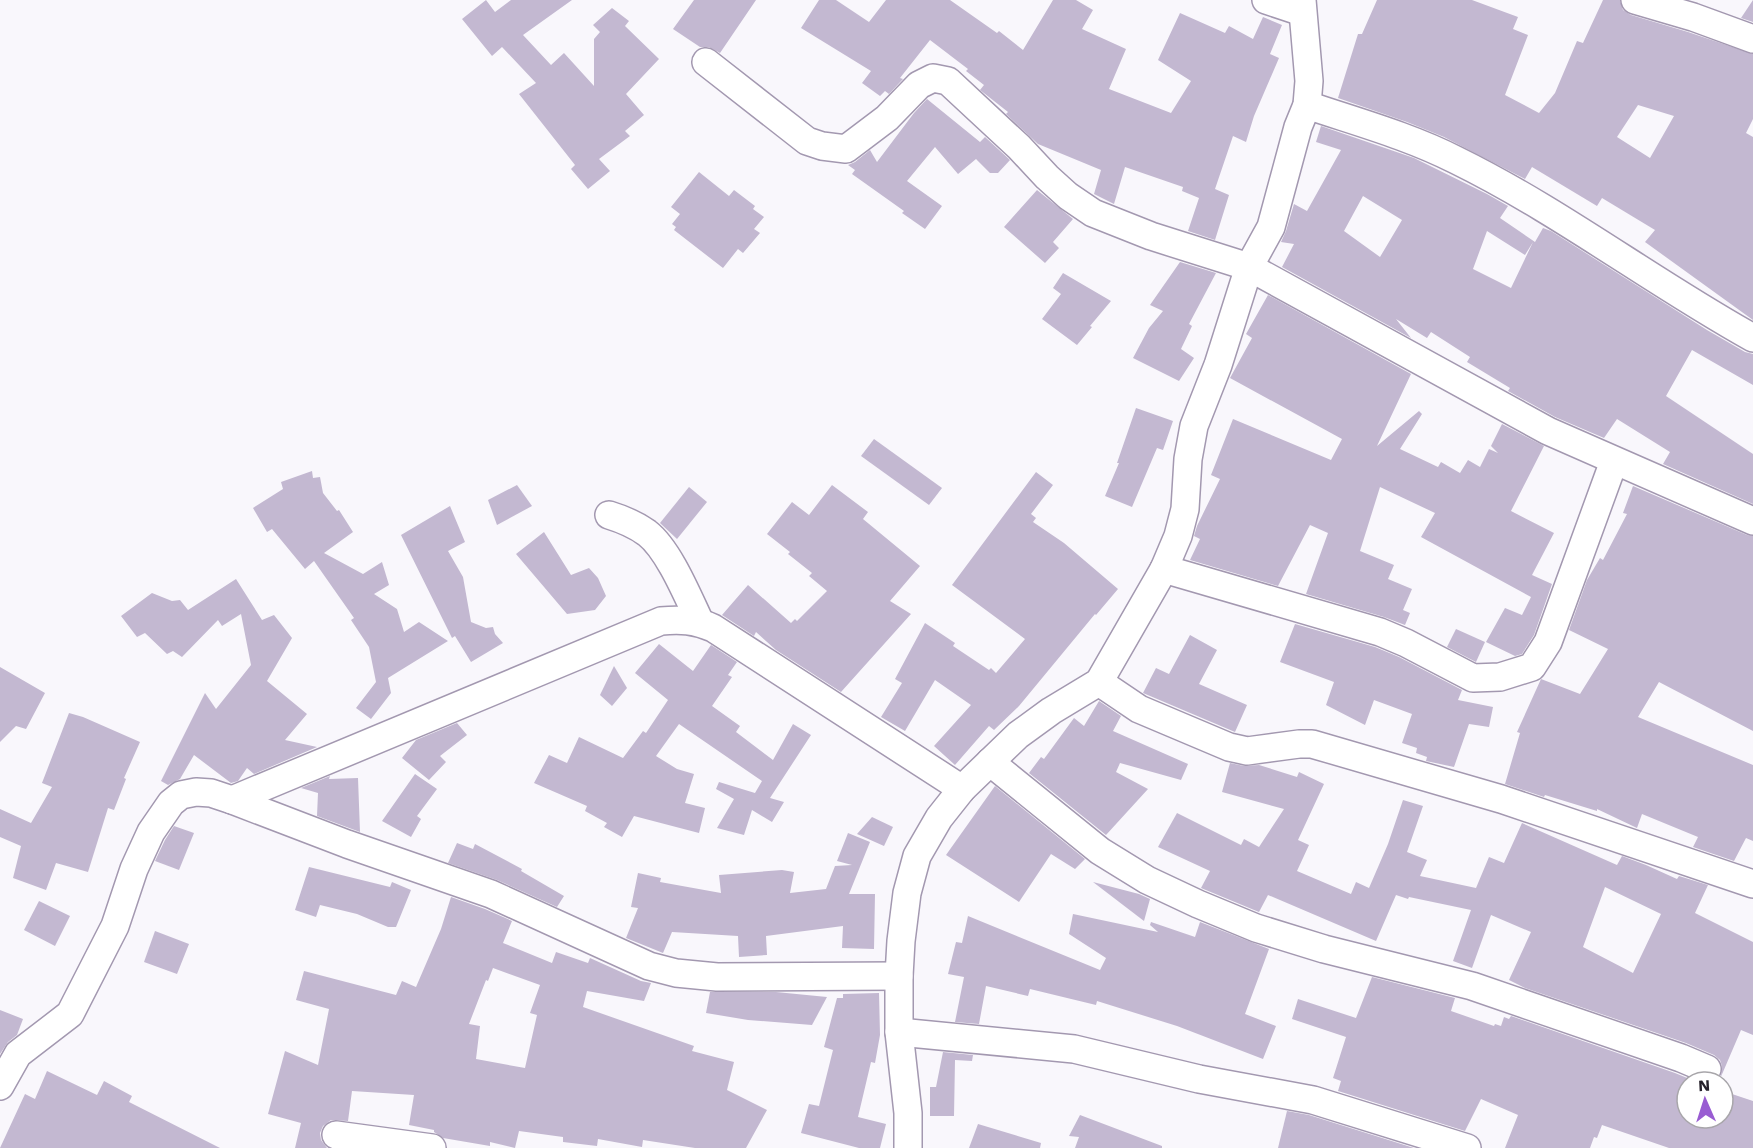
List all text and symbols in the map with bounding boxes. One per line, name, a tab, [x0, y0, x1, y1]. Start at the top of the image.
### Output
north arrow	[1675, 1070, 1735, 1130]
text: N	[1698, 1076, 1711, 1095]

